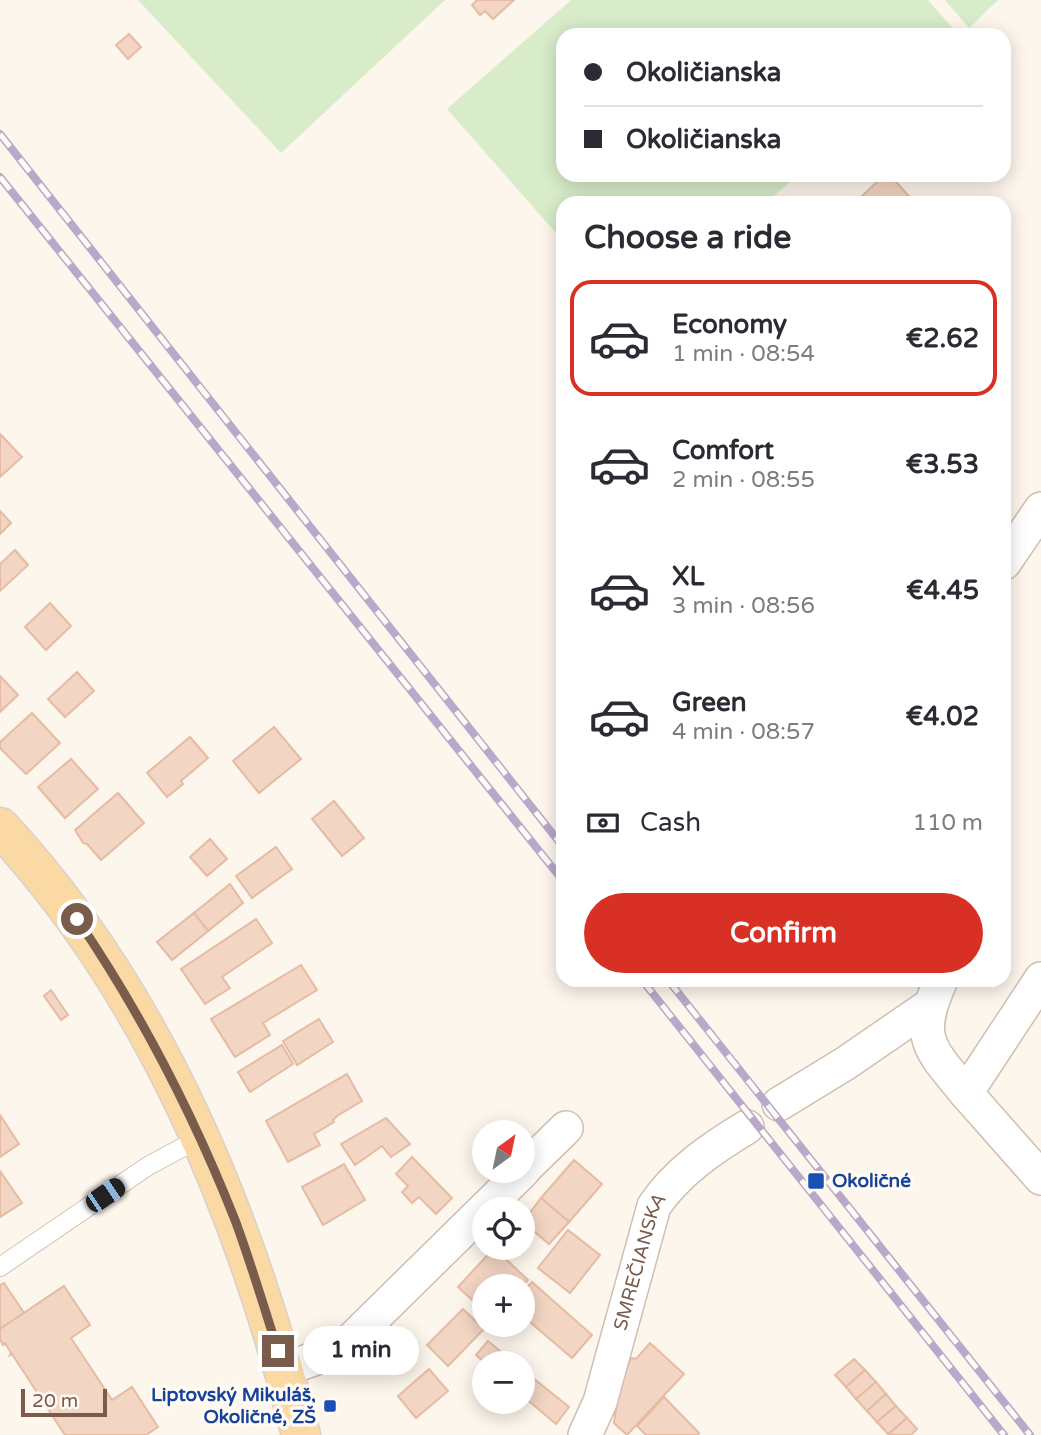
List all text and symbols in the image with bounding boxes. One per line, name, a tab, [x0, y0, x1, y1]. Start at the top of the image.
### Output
text: Okoličianska	[626, 57, 781, 88]
text: Okoličianska	[626, 124, 781, 155]
text: Choose a ride	[584, 219, 791, 257]
icon: car	[588, 307, 651, 370]
text: Economy	[672, 309, 787, 340]
text: €2.62	[906, 323, 979, 354]
text: 1 min · 08:54	[672, 340, 815, 368]
icon: car	[588, 433, 651, 496]
text: Comfort	[672, 435, 774, 466]
text: €3.53	[906, 449, 979, 480]
text: 2 min · 08:55	[672, 466, 815, 494]
icon: car	[588, 559, 651, 622]
text: XL	[672, 561, 704, 592]
text: €4.45	[906, 575, 979, 606]
text: 3 min · 08:56	[672, 592, 815, 620]
icon: car	[588, 685, 651, 748]
text: Green	[672, 687, 747, 718]
text: €4.02	[906, 701, 979, 732]
text: 4 min · 08:57	[672, 718, 815, 746]
icon: cash	[584, 804, 622, 842]
text: Cash	[640, 807, 701, 838]
text: 110 m	[913, 809, 983, 837]
button: Confirm	[584, 893, 983, 973]
route start	[61, 903, 93, 935]
north arrow	[472, 1120, 536, 1183]
map controls	[472, 1120, 535, 1414]
place label: Okoličné	[832, 1170, 911, 1192]
marker: Okoličné	[806, 1171, 826, 1191]
car	[82, 1175, 129, 1215]
street label: SMREČIANSKA	[609, 1189, 671, 1333]
button: locate	[472, 1197, 535, 1260]
button: +	[472, 1274, 535, 1337]
callout: 1 min	[302, 1326, 418, 1376]
route end	[262, 1335, 294, 1367]
text: 1 min	[330, 1336, 392, 1364]
button: −	[472, 1351, 535, 1414]
place label: Liptovský Mikuláš, Okoličné, ZŠ	[151, 1384, 316, 1428]
scale bar	[21, 1386, 107, 1418]
text: 20 m	[32, 1390, 78, 1412]
marker: Liptovský Mikuláš, Okoličné, ZŠ	[322, 1398, 338, 1414]

